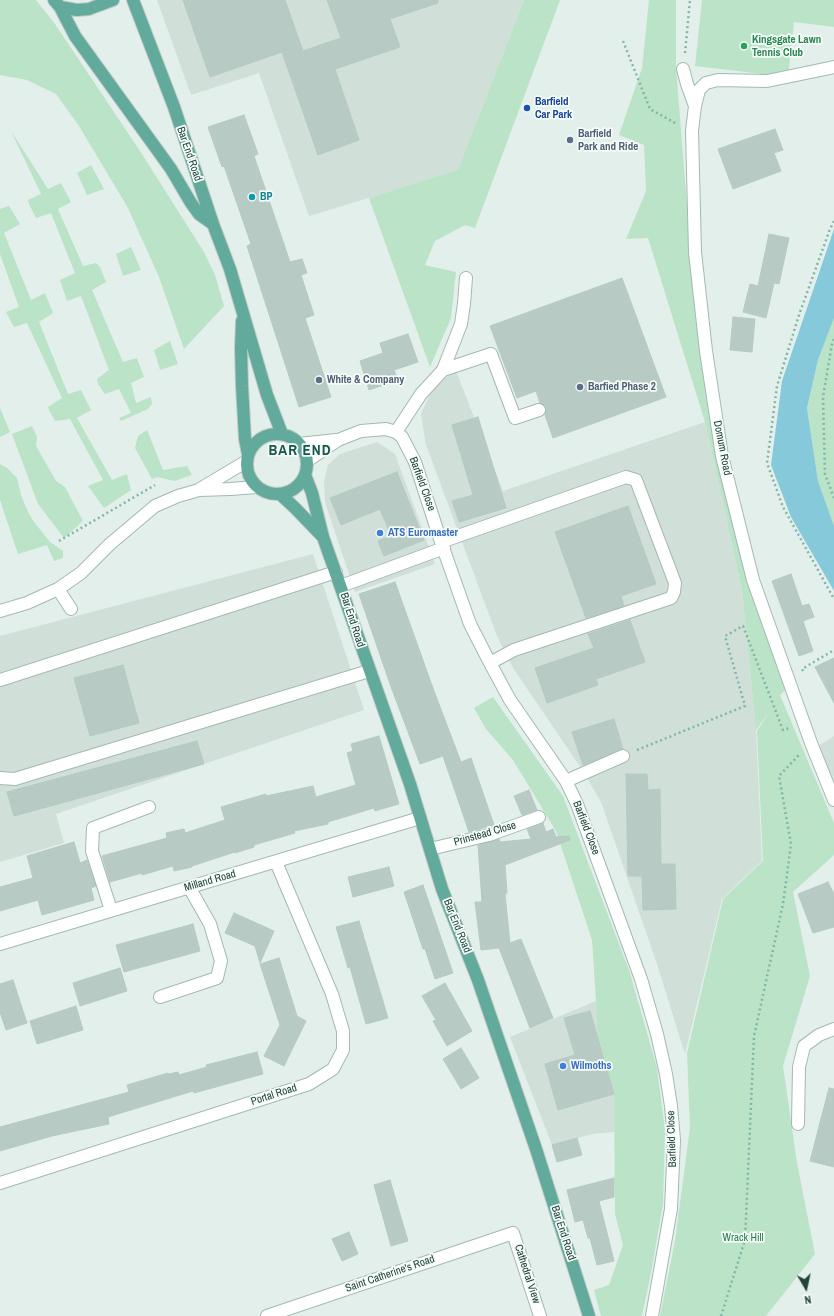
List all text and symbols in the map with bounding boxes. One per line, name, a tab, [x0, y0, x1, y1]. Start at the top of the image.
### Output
place label: Kingsgate Lawn Tennis Club	[752, 33, 821, 59]
marker: Kingsgate Lawn Tennis Club	[739, 41, 749, 51]
place label: Barfield Car Park	[535, 95, 572, 121]
marker: Barfield Car Park	[522, 103, 532, 113]
street label: Bar End Road	[174, 125, 204, 183]
place label: Barfield Park and Ride	[578, 127, 638, 153]
marker: Barfield Park and Ride	[565, 135, 575, 145]
place label: BP	[260, 190, 273, 204]
marker: BP	[247, 192, 257, 202]
place label: White & Company	[327, 373, 404, 387]
marker: White & Company	[314, 375, 324, 385]
place label: Barfied Phase 2	[588, 380, 656, 394]
marker: Barfied Phase 2	[575, 382, 585, 392]
street label: Domum Road	[710, 419, 734, 477]
district label: BAR END	[268, 442, 332, 460]
street label: Barfield Close	[406, 455, 438, 513]
place label: ATS Euromaster	[388, 526, 458, 540]
marker: ATS Euromaster	[375, 528, 385, 538]
street label: Bar End Road	[337, 591, 367, 649]
street label: Barfield Close	[570, 799, 602, 857]
street label: Prinstead Close	[452, 819, 518, 849]
street label: Milland Road	[183, 867, 237, 895]
street label: Bar End Road	[440, 897, 474, 955]
place label: Wilmoths	[571, 1059, 612, 1073]
marker: Wilmoths	[558, 1061, 568, 1071]
street label: Portal Road	[249, 1081, 299, 1109]
street label: Barfield Close	[664, 1110, 680, 1168]
street label: Bar End Road	[548, 1204, 578, 1262]
park label: Wrack Hill	[723, 1231, 763, 1245]
street label: Cathedral View	[511, 1243, 543, 1305]
street label: Saint Catherine's Road	[344, 1253, 436, 1295]
north arrow	[786, 1268, 826, 1308]
text: N	[804, 1292, 812, 1307]

